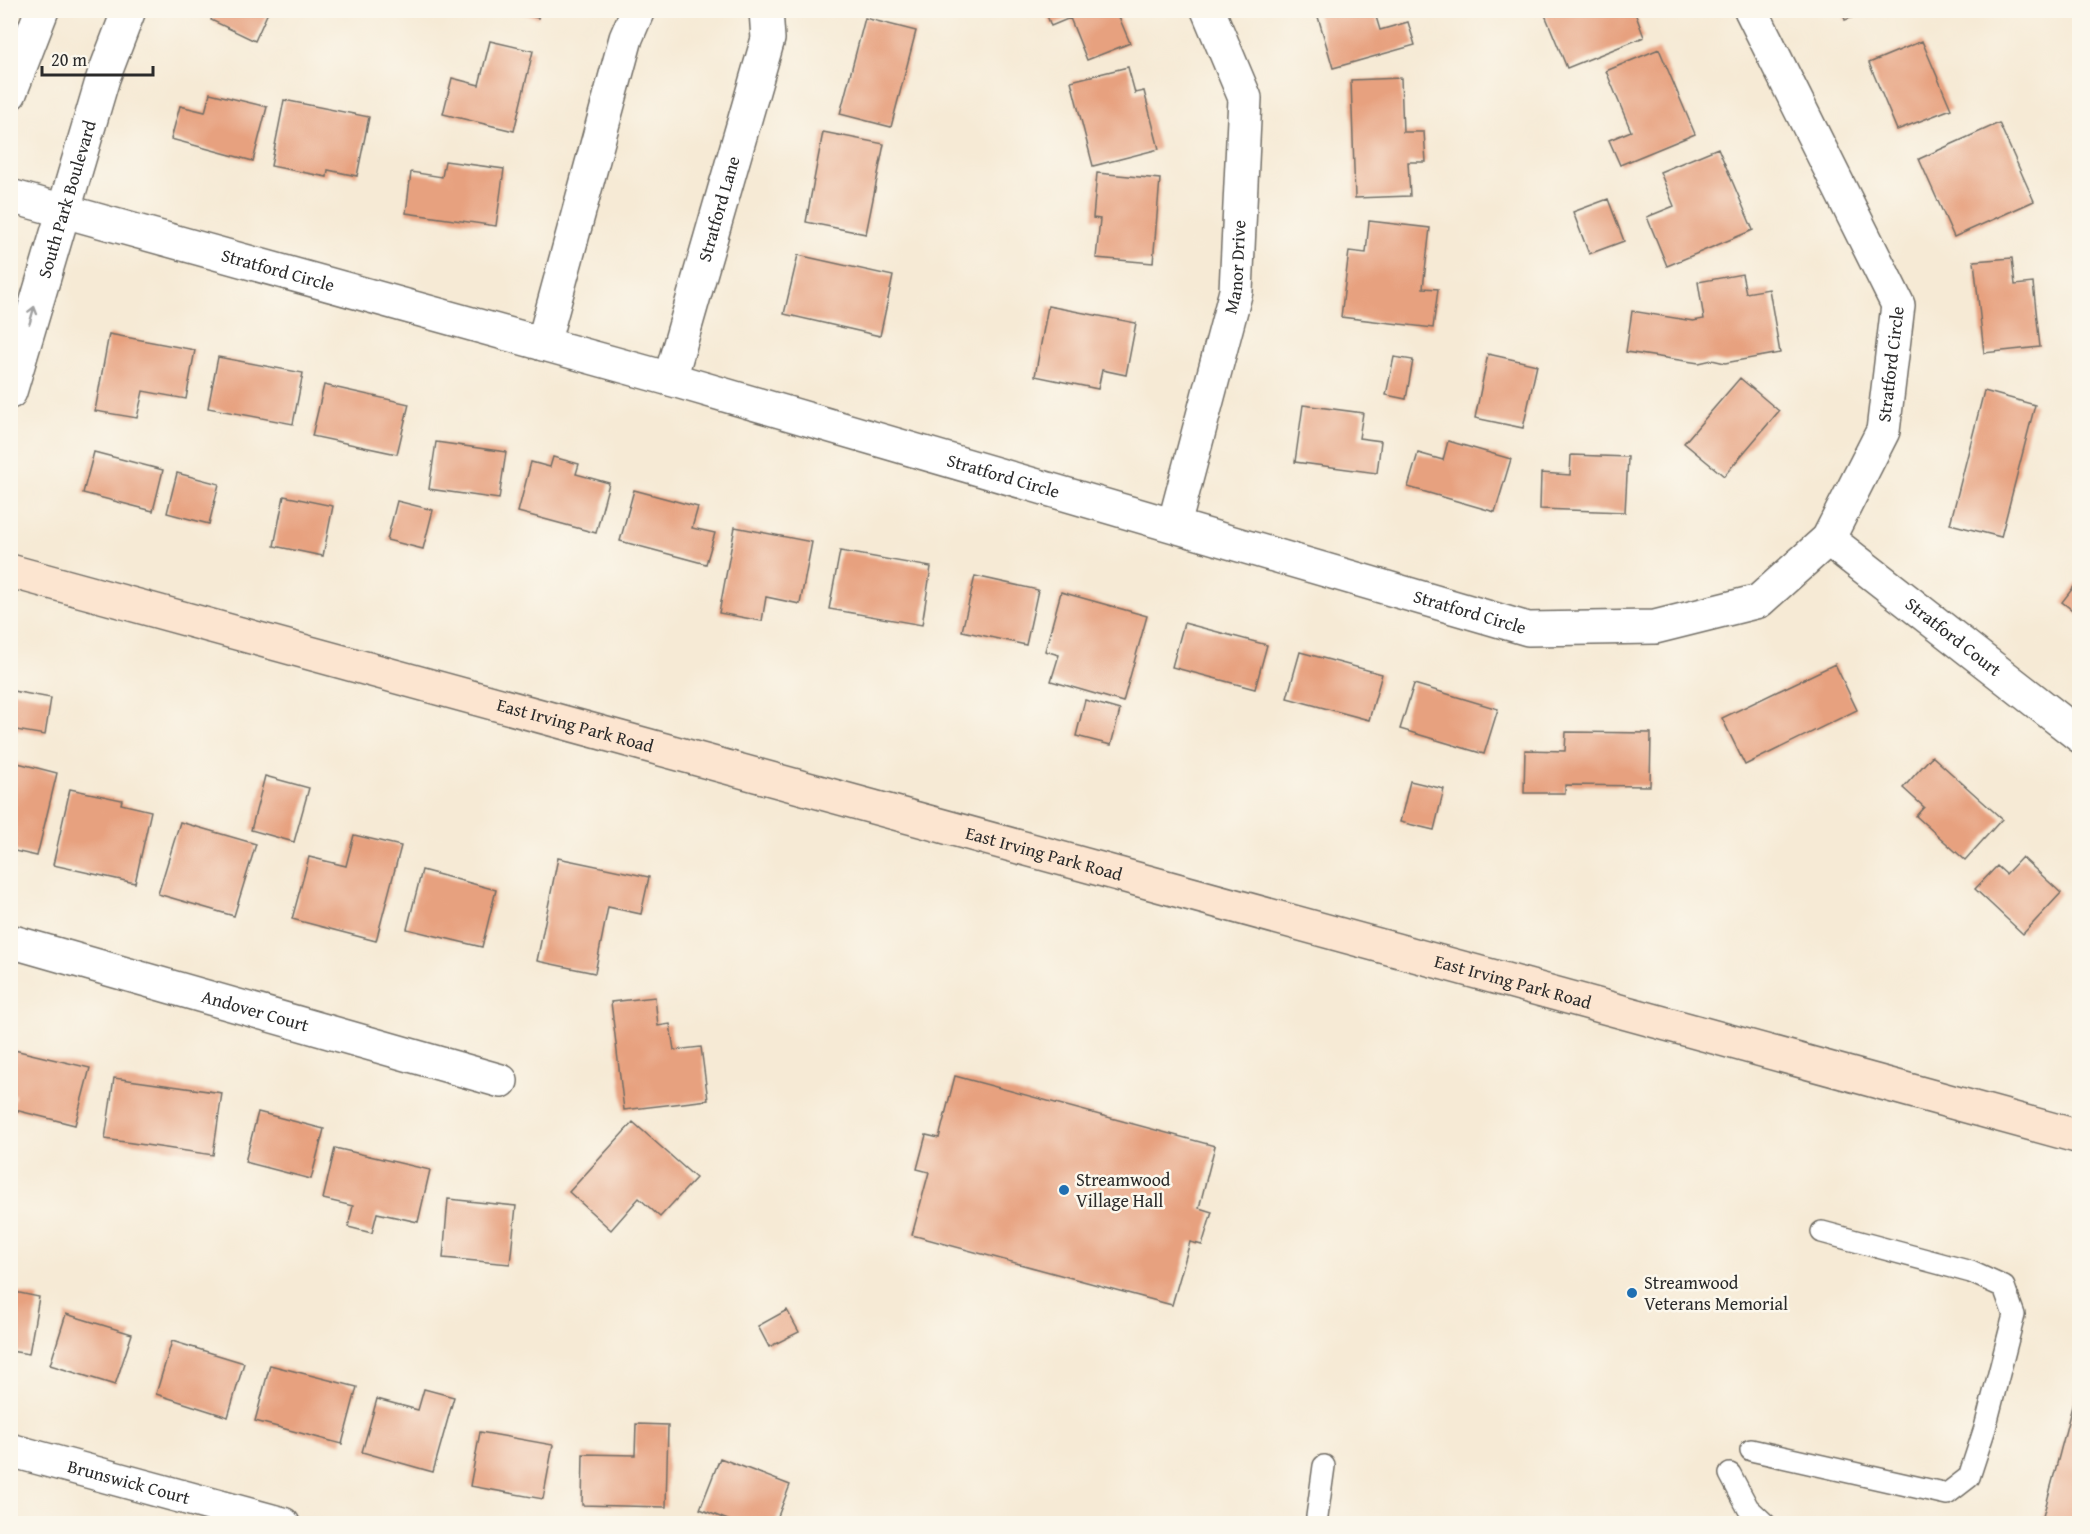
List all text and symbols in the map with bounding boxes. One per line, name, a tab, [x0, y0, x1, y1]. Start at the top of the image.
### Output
scale bar	[42, 39, 153, 77]
text: 20 m	[51, 46, 87, 73]
street label: South Park Boulevard	[30, 117, 103, 281]
street label: Stratford Lane	[690, 153, 747, 265]
street label: Manor Drive	[1217, 219, 1252, 317]
street label: Stratford Circle	[218, 241, 338, 298]
street label: Stratford Circle	[1870, 305, 1911, 424]
one-way arrow	[27, 306, 39, 325]
street label: Stratford Circle	[944, 446, 1063, 505]
street label: Stratford Circle	[1410, 582, 1530, 641]
street label: Stratford Court	[1900, 590, 2008, 683]
street label: East Irving Park Road	[494, 691, 657, 760]
street label: East Irving Park Road	[963, 819, 1126, 888]
street label: East Irving Park Road	[1431, 947, 1595, 1016]
street label: Andover Court	[199, 982, 313, 1039]
place label: Streamwood Village Hall	[1076, 1166, 1171, 1214]
marker: Streamwood Village Hall	[1057, 1183, 1071, 1197]
place label: Streamwood Veterans Memorial	[1644, 1269, 1788, 1317]
marker: Streamwood Veterans Memorial	[1625, 1286, 1639, 1300]
street label: Brunswick Court	[65, 1452, 194, 1511]

